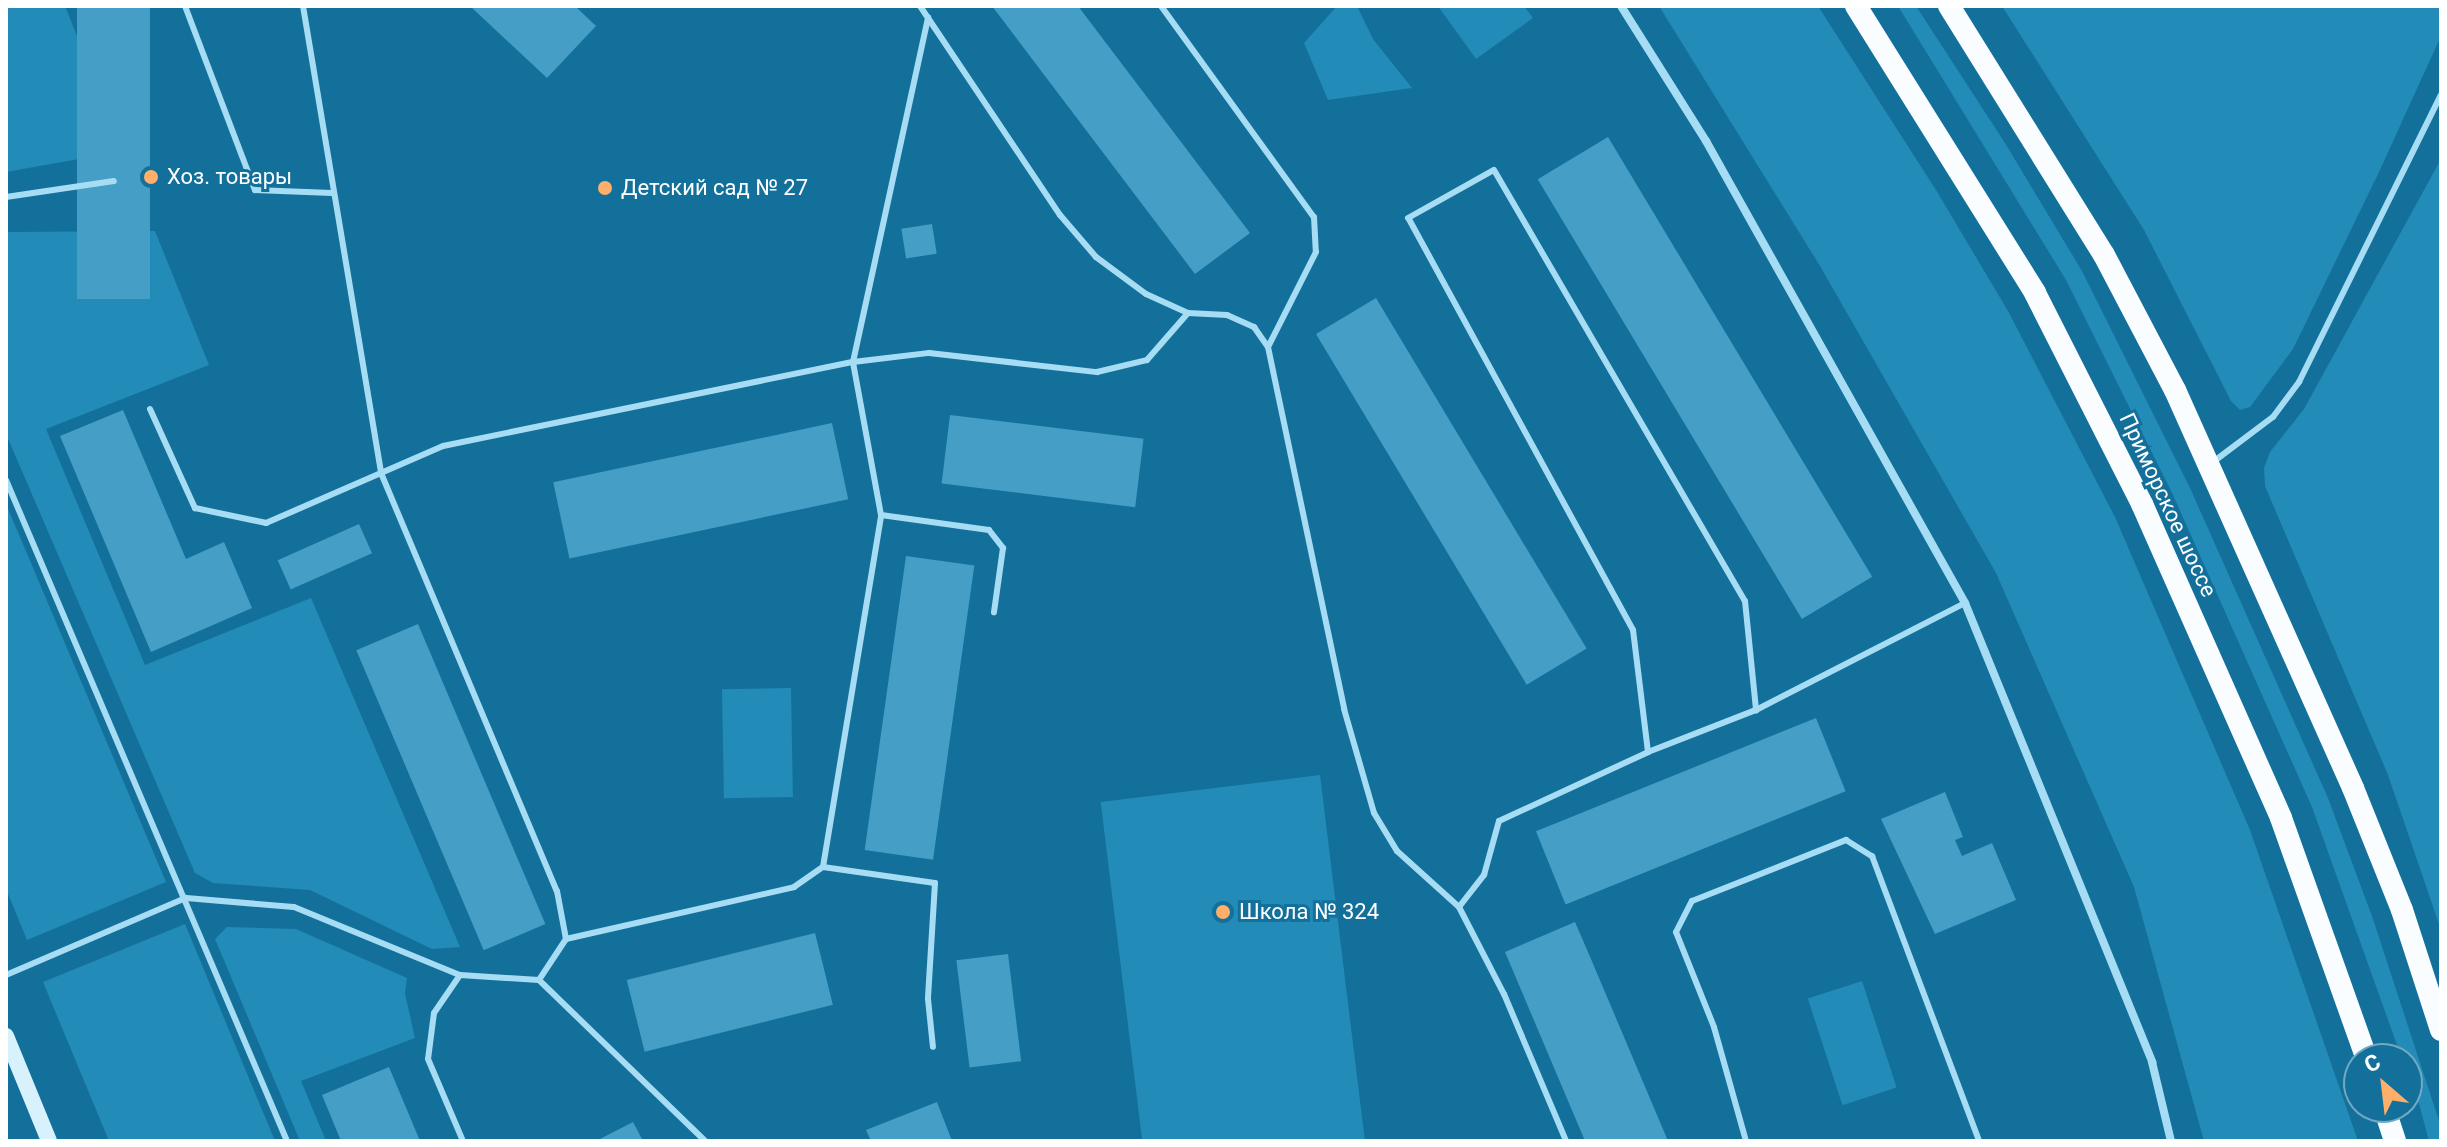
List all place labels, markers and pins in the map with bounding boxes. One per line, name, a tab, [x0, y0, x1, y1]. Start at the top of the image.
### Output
place label: Хоз. товары	[167, 164, 292, 190]
marker: Хоз. товары	[142, 168, 160, 186]
place label: Детский сад № 27	[621, 175, 808, 201]
marker: Детский сад № 27	[596, 179, 614, 197]
place label: Школа № 324	[1239, 899, 1379, 925]
marker: Школа № 324	[1214, 903, 1232, 921]

